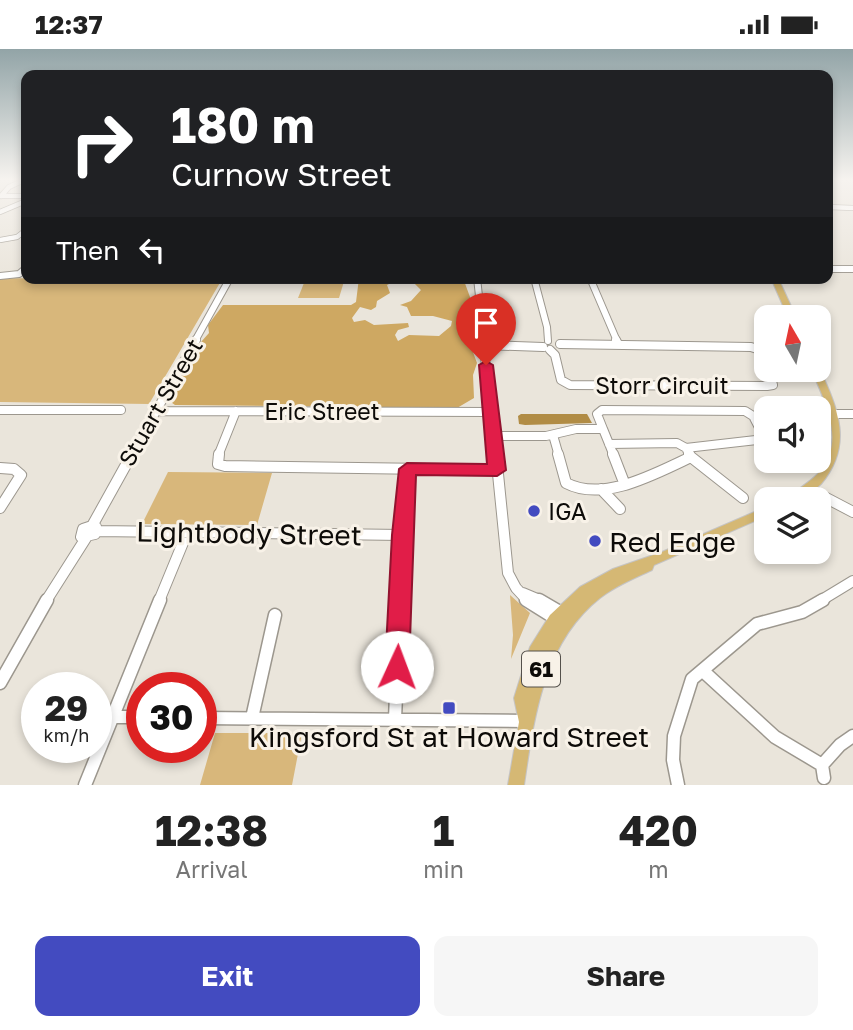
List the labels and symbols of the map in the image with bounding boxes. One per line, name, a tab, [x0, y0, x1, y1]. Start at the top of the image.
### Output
pin	[456, 293, 516, 365]
north arrow	[754, 305, 831, 381]
street label: Stuart Street	[112, 333, 208, 471]
street label: Storr Circuit	[595, 371, 729, 399]
street label: Eric Street	[264, 397, 380, 425]
place label: IGA	[548, 497, 586, 525]
marker: IGA	[526, 503, 542, 519]
street label: Lightbody Street	[136, 515, 362, 551]
place label: Red Edge	[609, 525, 736, 558]
marker: Red Edge	[587, 533, 603, 549]
position arrow	[360, 630, 434, 704]
road number: 61	[522, 651, 560, 687]
speed limit sign: 30	[126, 672, 217, 763]
marker: Kingsford St at Howard Street	[441, 700, 457, 716]
place label: Kingsford St at Howard Street	[249, 720, 649, 753]

